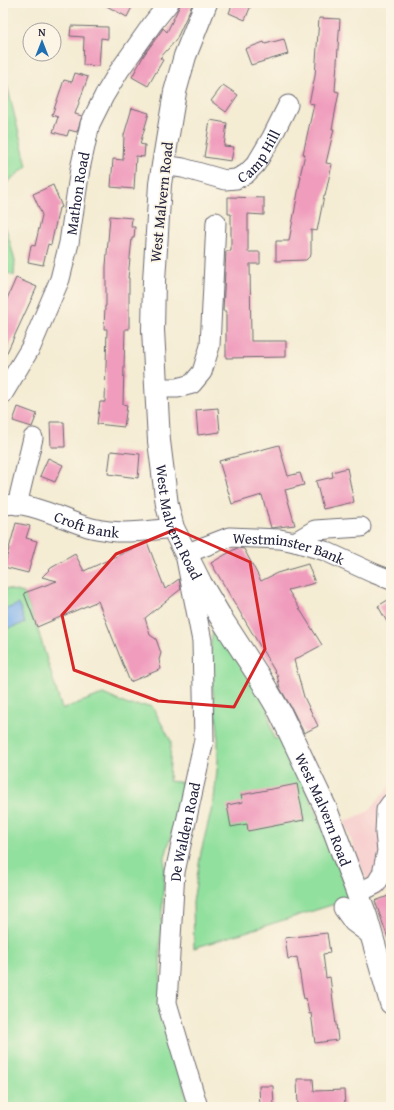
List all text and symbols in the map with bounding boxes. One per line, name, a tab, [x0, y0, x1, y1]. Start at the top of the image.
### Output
north arrow	[22, 22, 62, 62]
text: N	[38, 24, 46, 40]
street label: Camp Hill	[233, 126, 285, 187]
street label: West Malvern Road	[144, 141, 178, 263]
street label: Mathon Road	[60, 150, 94, 236]
street label: West Malvern Road	[152, 463, 208, 583]
street label: Croft Bank	[51, 505, 120, 543]
street label: Westminster Bank	[232, 527, 349, 569]
street label: West Malvern Road	[290, 749, 357, 869]
street label: De Walden Road	[164, 780, 205, 882]

